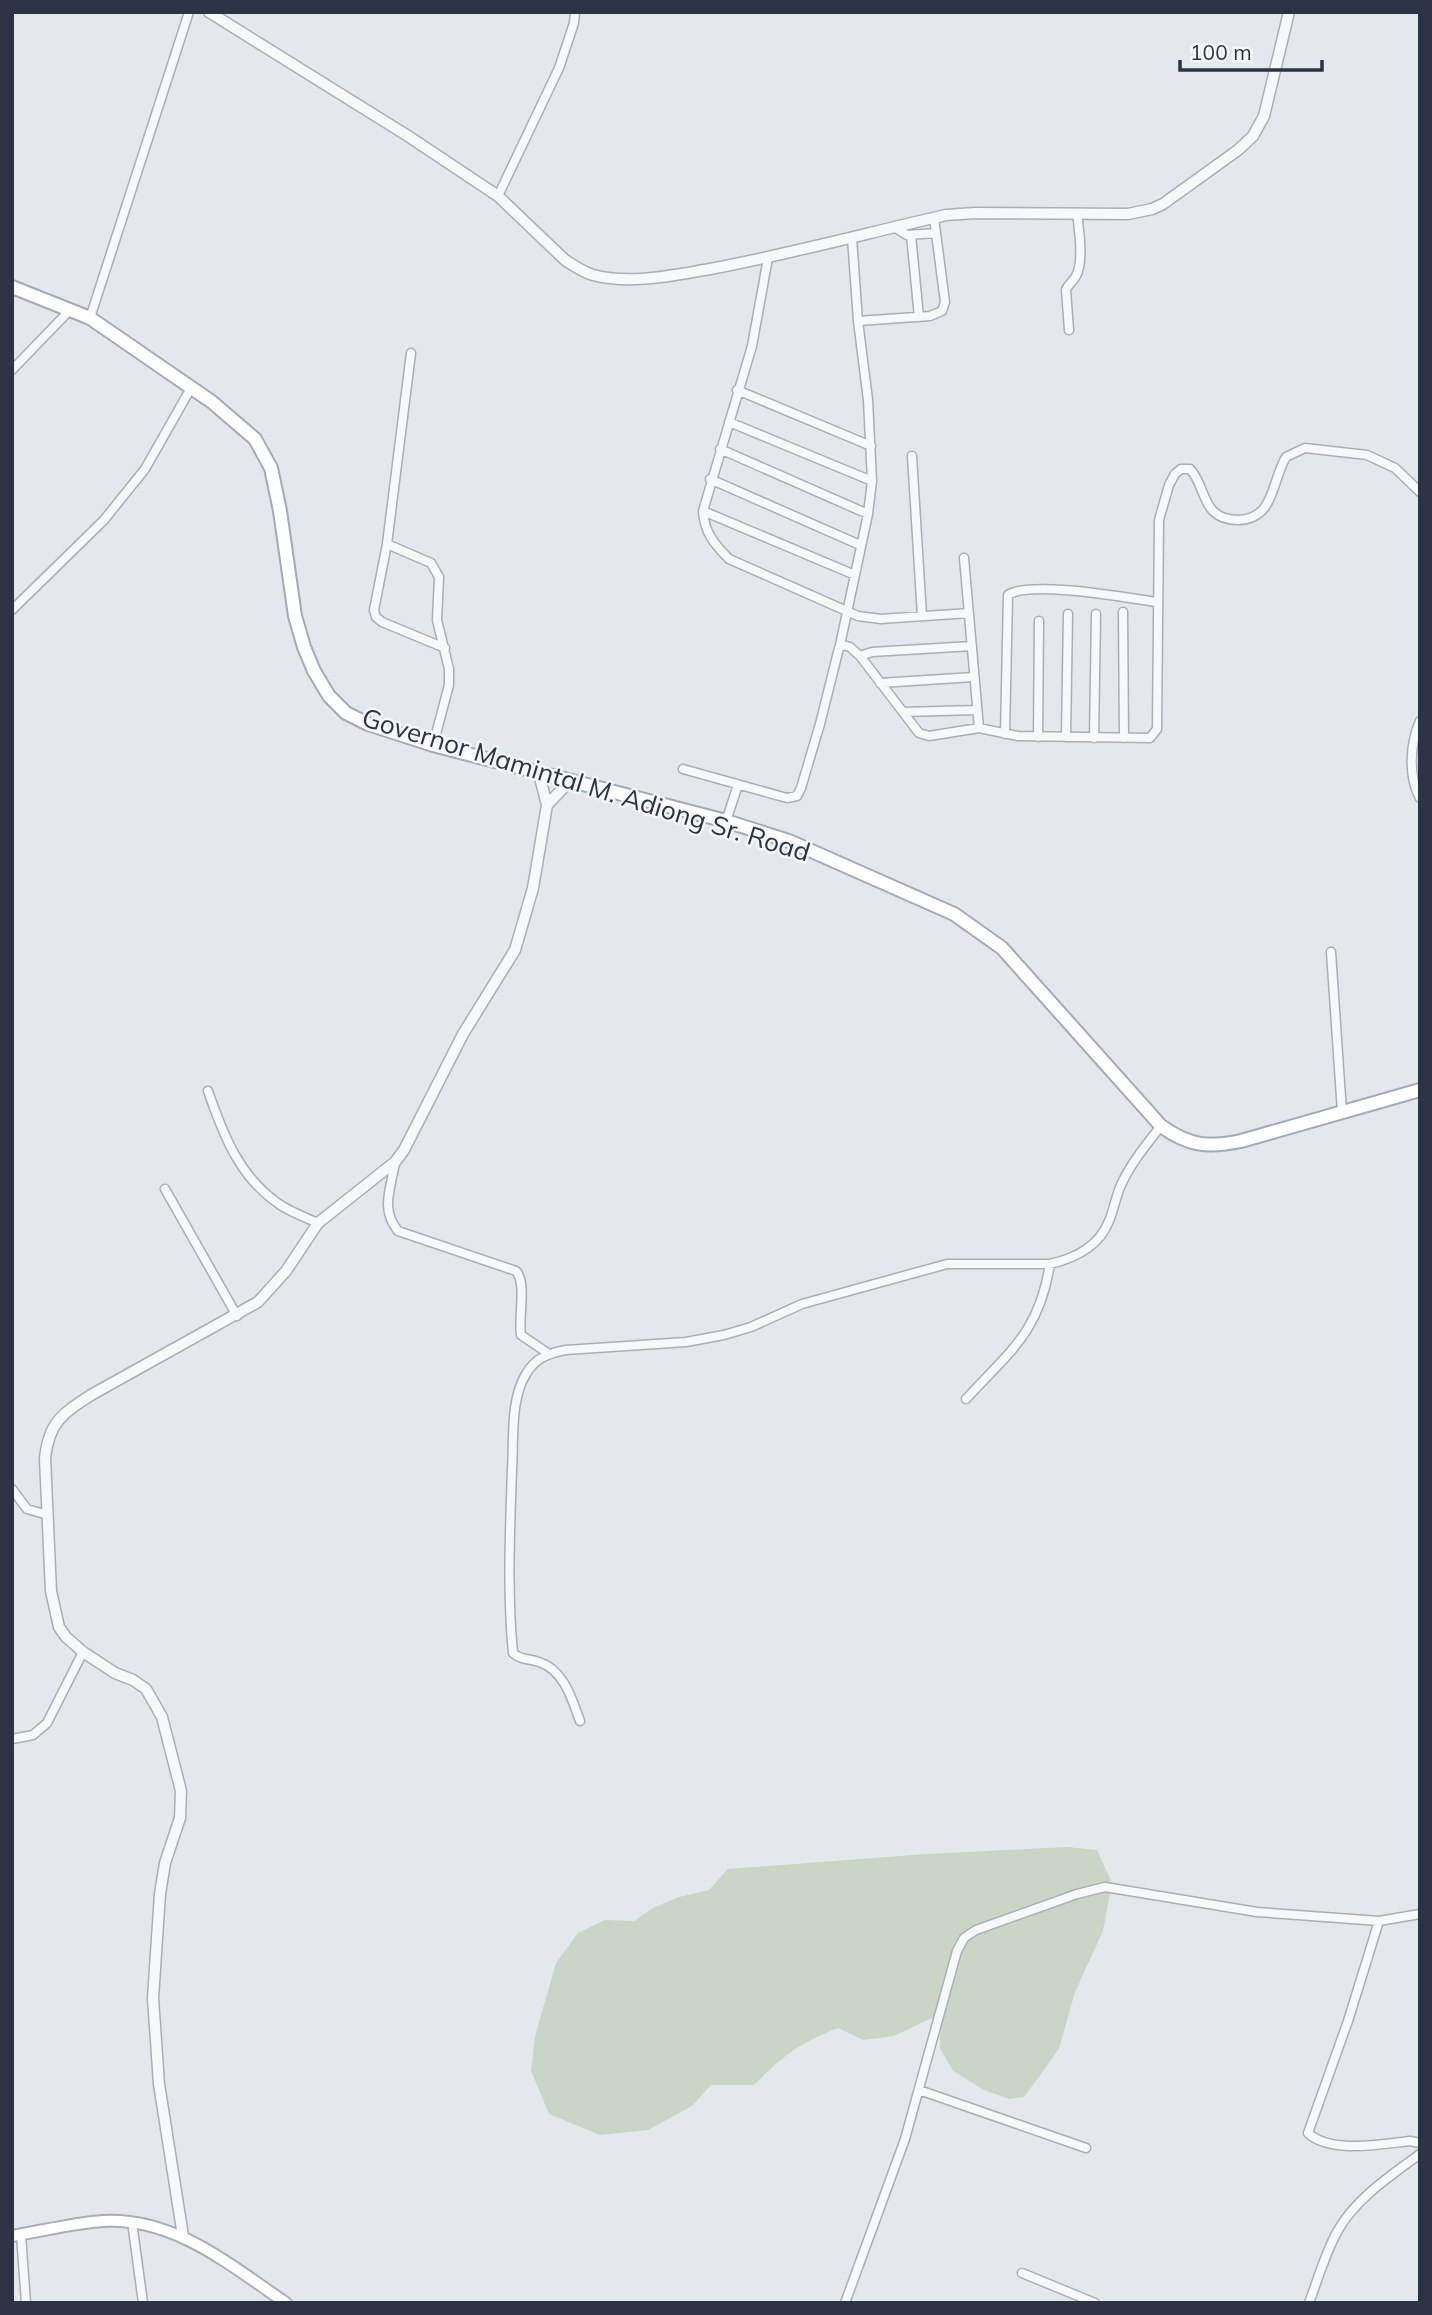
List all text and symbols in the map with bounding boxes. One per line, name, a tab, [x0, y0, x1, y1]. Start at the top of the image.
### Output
scale bar	[1180, 28, 1322, 72]
text: 100 m	[1190, 39, 1252, 65]
street label: Governor Mamintal M. Adiong Sr. Road	[358, 700, 814, 869]

